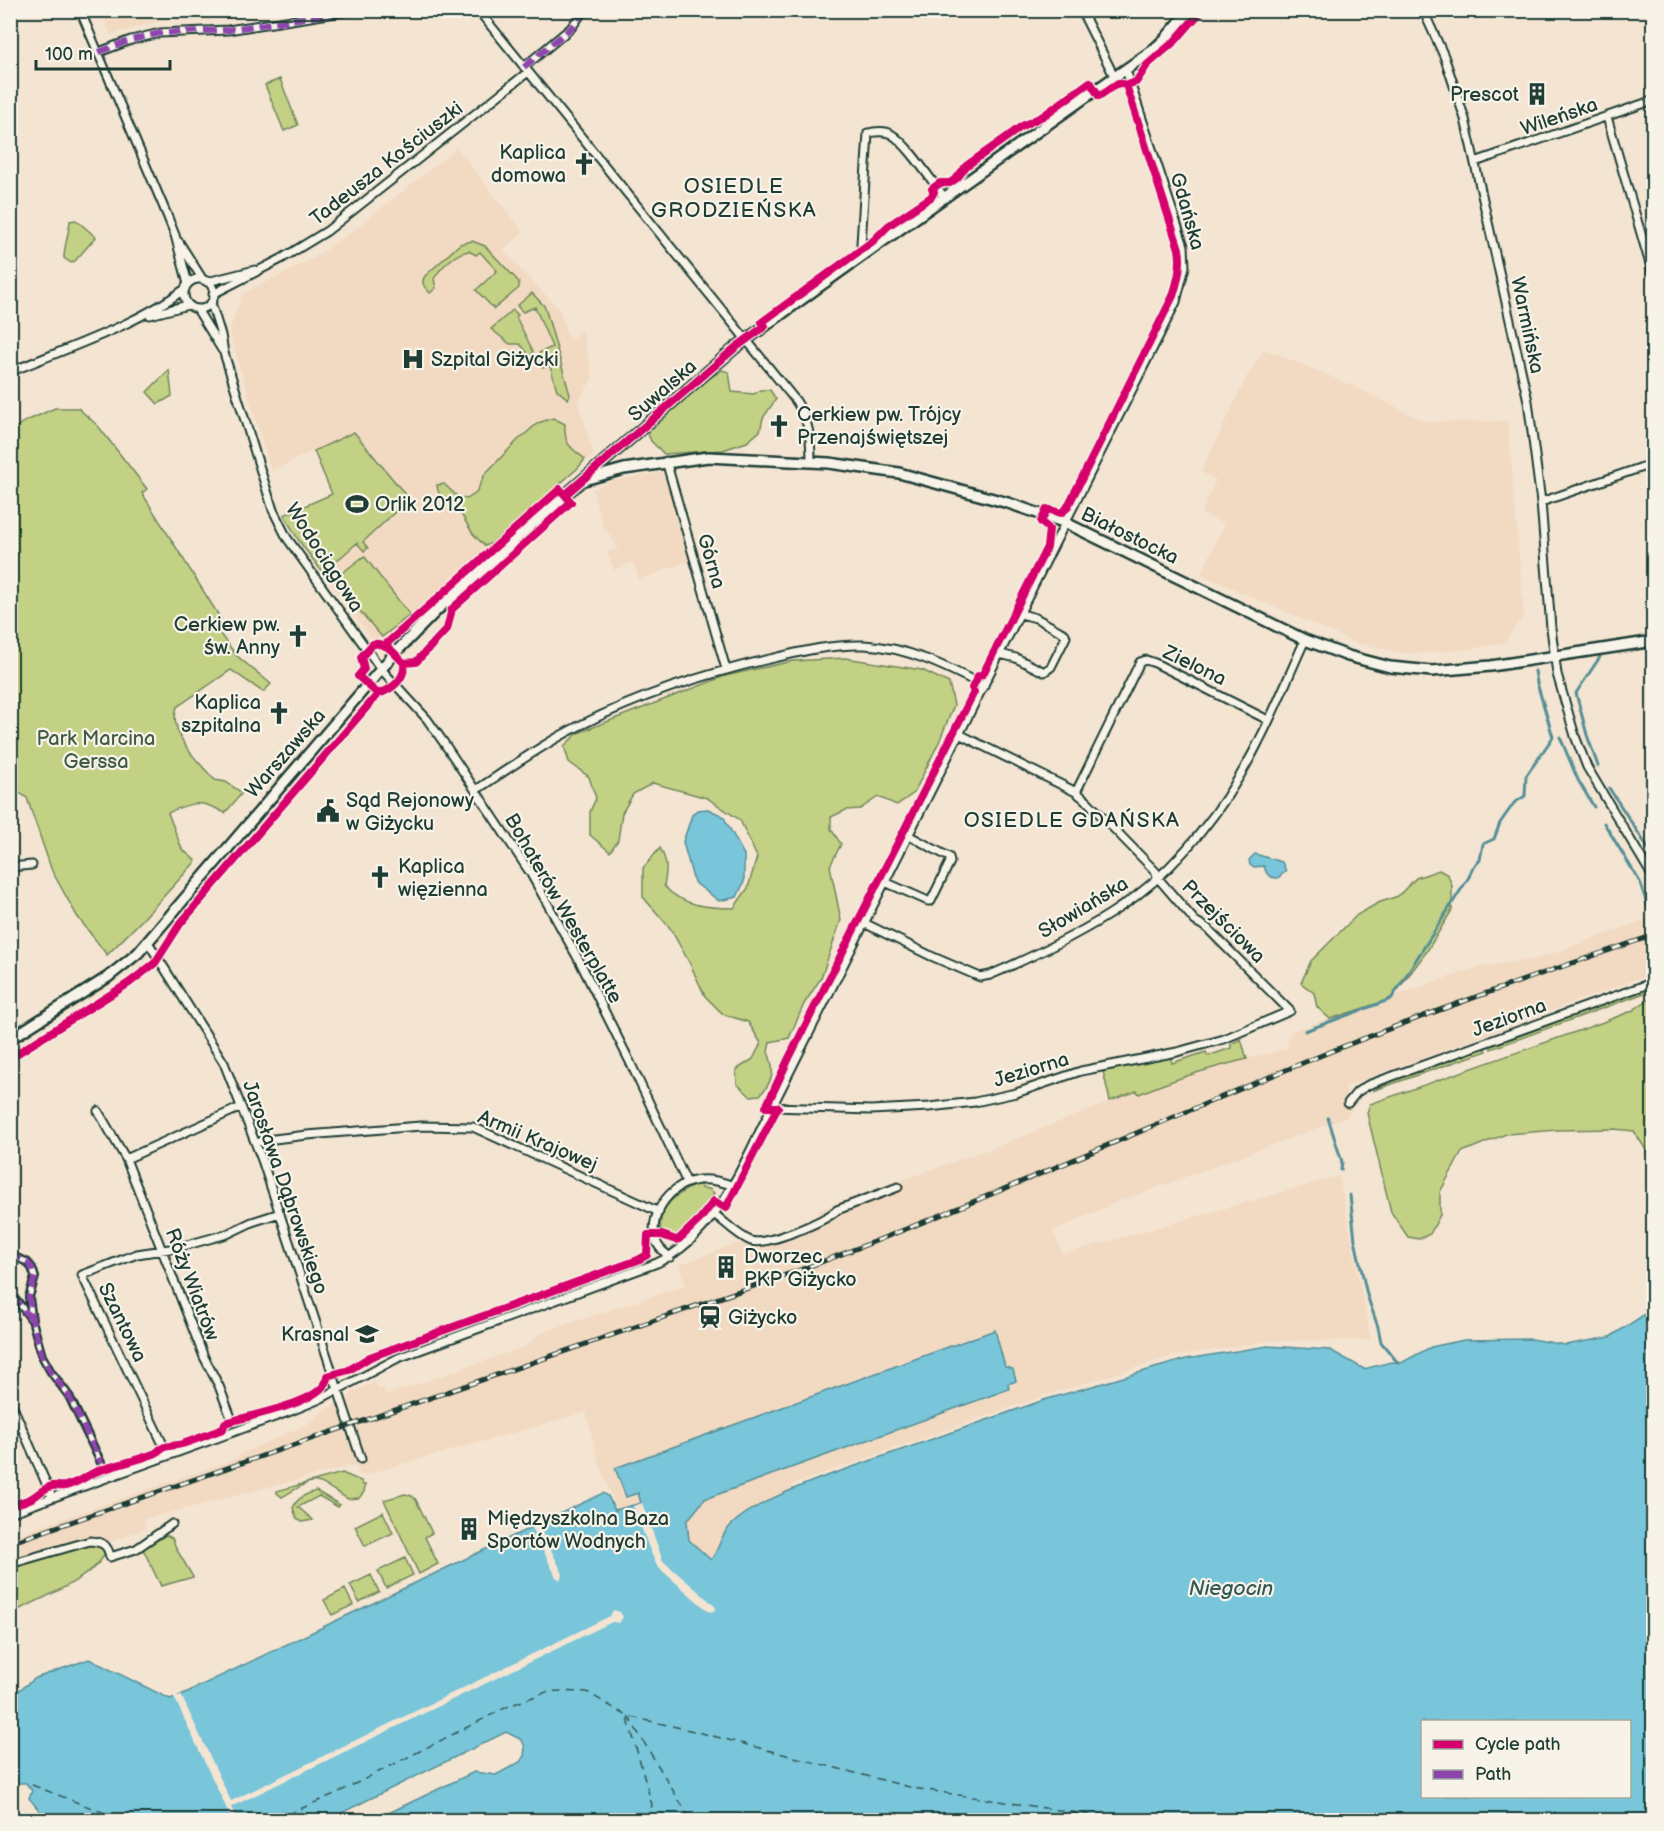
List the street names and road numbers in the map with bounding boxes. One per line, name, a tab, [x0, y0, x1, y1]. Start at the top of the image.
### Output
street label: Wileńska	[1518, 93, 1601, 141]
street label: Tadeusza Kościuszki	[305, 97, 468, 231]
street label: Gdańska	[1165, 170, 1210, 253]
street label: Warmińska	[1505, 275, 1549, 376]
street label: Suwalska	[623, 354, 702, 427]
street label: Wodociągowa	[280, 498, 368, 617]
street label: Białostocka	[1077, 502, 1182, 570]
street label: Górna	[692, 531, 730, 592]
street label: Zielona	[1158, 640, 1230, 691]
street label: Warszawska	[241, 704, 331, 803]
street label: Bohaterów Westerplatte	[499, 809, 627, 1008]
street label: Słowiańska	[1034, 872, 1133, 944]
street label: Przejściowa	[1177, 875, 1270, 968]
street label: Jeziorna	[1469, 993, 1550, 1042]
street label: Jeziorna	[991, 1047, 1072, 1093]
street label: Jarosława Dąbrowskiego	[237, 1077, 333, 1297]
street label: Armii Krajowej	[474, 1105, 601, 1177]
street label: Róży Wiatrów	[160, 1225, 225, 1344]
street label: Szantowa	[93, 1279, 152, 1366]

